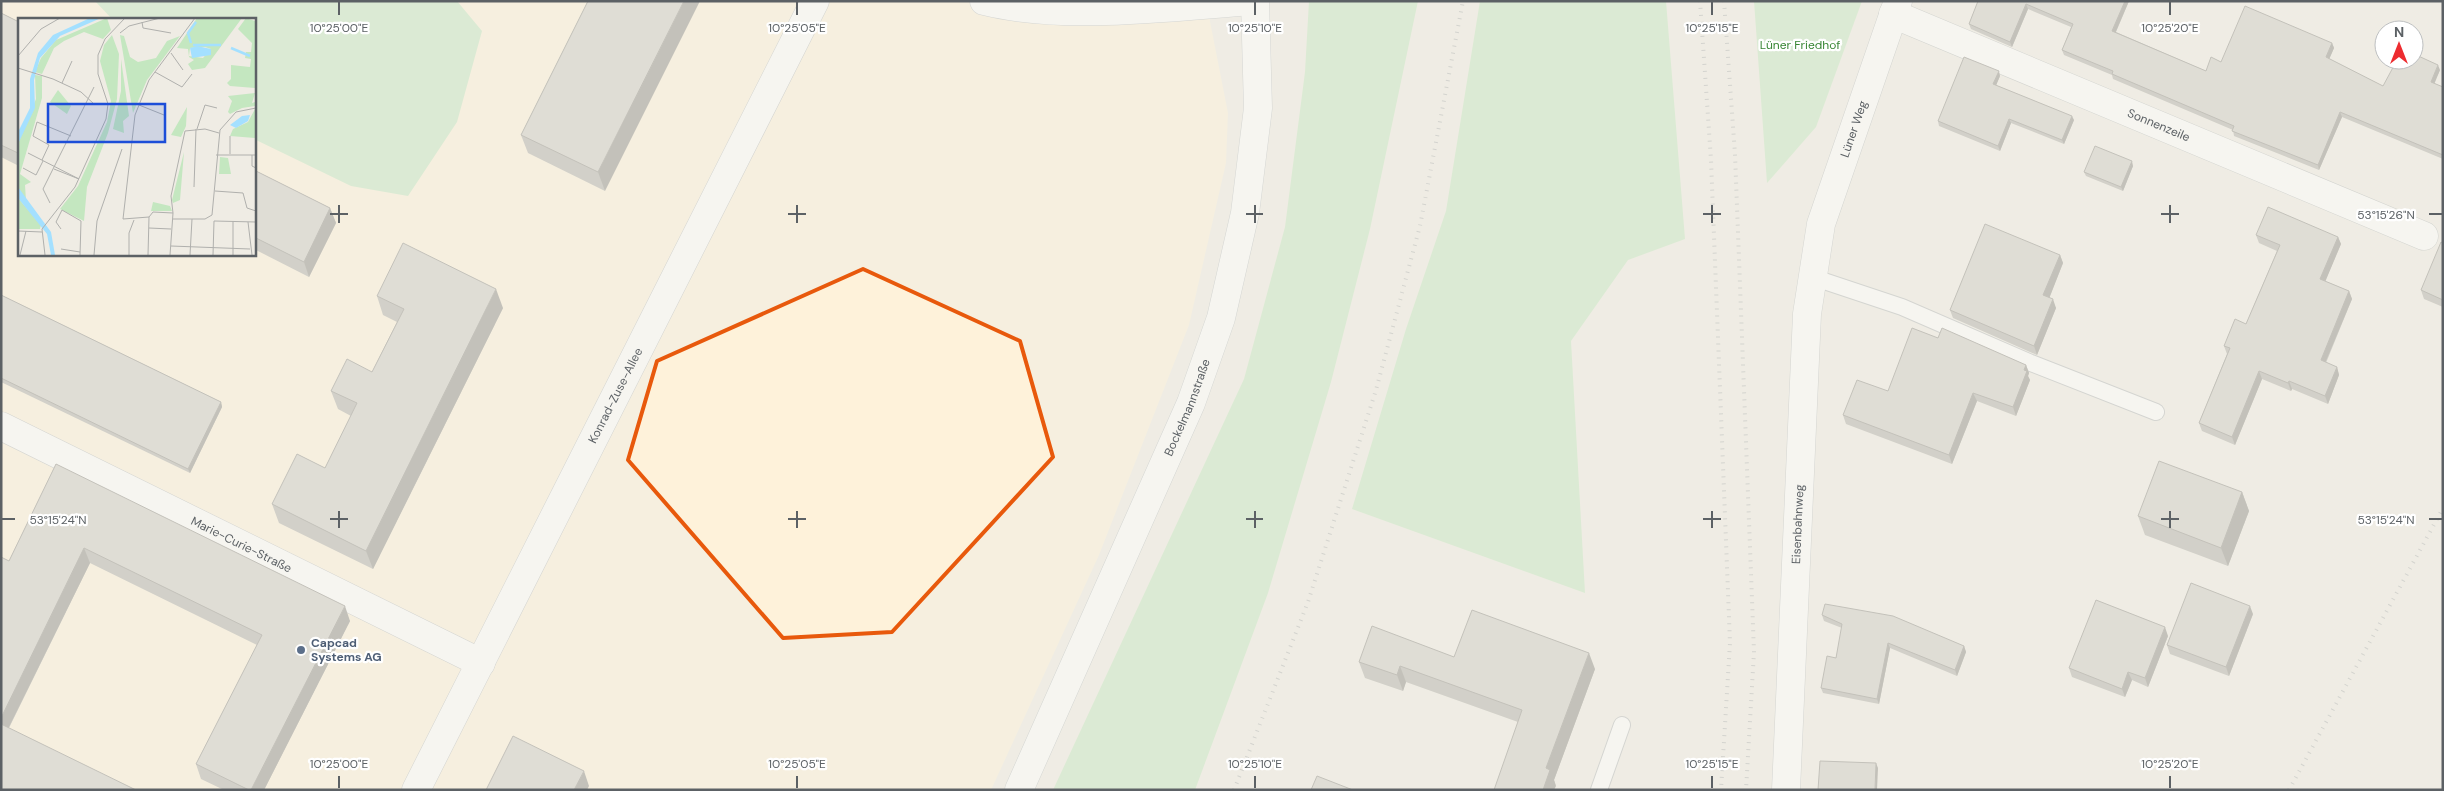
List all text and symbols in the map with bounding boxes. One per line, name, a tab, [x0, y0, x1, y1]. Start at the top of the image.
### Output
inset map	[18, 18, 255, 255]
text: 10°25'00"E	[310, 20, 369, 36]
text: 10°25'05"E	[768, 20, 826, 36]
text: 10°25'10"E	[1228, 20, 1282, 36]
text: 10°25'15"E	[1685, 20, 1739, 36]
text: 10°25'20"E	[2141, 20, 2199, 36]
north arrow	[2374, 20, 2424, 70]
text: N	[2394, 23, 2404, 41]
park label: Lüner Friedhof	[1760, 37, 1840, 53]
street label: Lüner Weg	[1837, 98, 1871, 160]
street label: Sonnenzeile	[2125, 105, 2193, 145]
text: 53°15'26"N	[2357, 207, 2415, 223]
street label: Konrad-Zuse-Allee	[585, 345, 646, 446]
street label: Bockelmannstraße	[1160, 357, 1214, 459]
street label: Eisenbahnweg	[1788, 484, 1807, 564]
text: 53°15'24"N	[29, 512, 87, 528]
text: 53°15'24"N	[2357, 512, 2415, 528]
street label: Marie-Curie-Straße	[188, 513, 295, 576]
place label: Capcad Systems AG	[311, 635, 382, 665]
marker: Capcad Systems AG	[295, 644, 307, 656]
text: 10°25'00"E	[310, 756, 369, 772]
text: 10°25'05"E	[768, 756, 826, 772]
text: 10°25'10"E	[1228, 756, 1282, 772]
text: 10°25'15"E	[1685, 756, 1739, 772]
text: 10°25'20"E	[2141, 756, 2199, 772]

